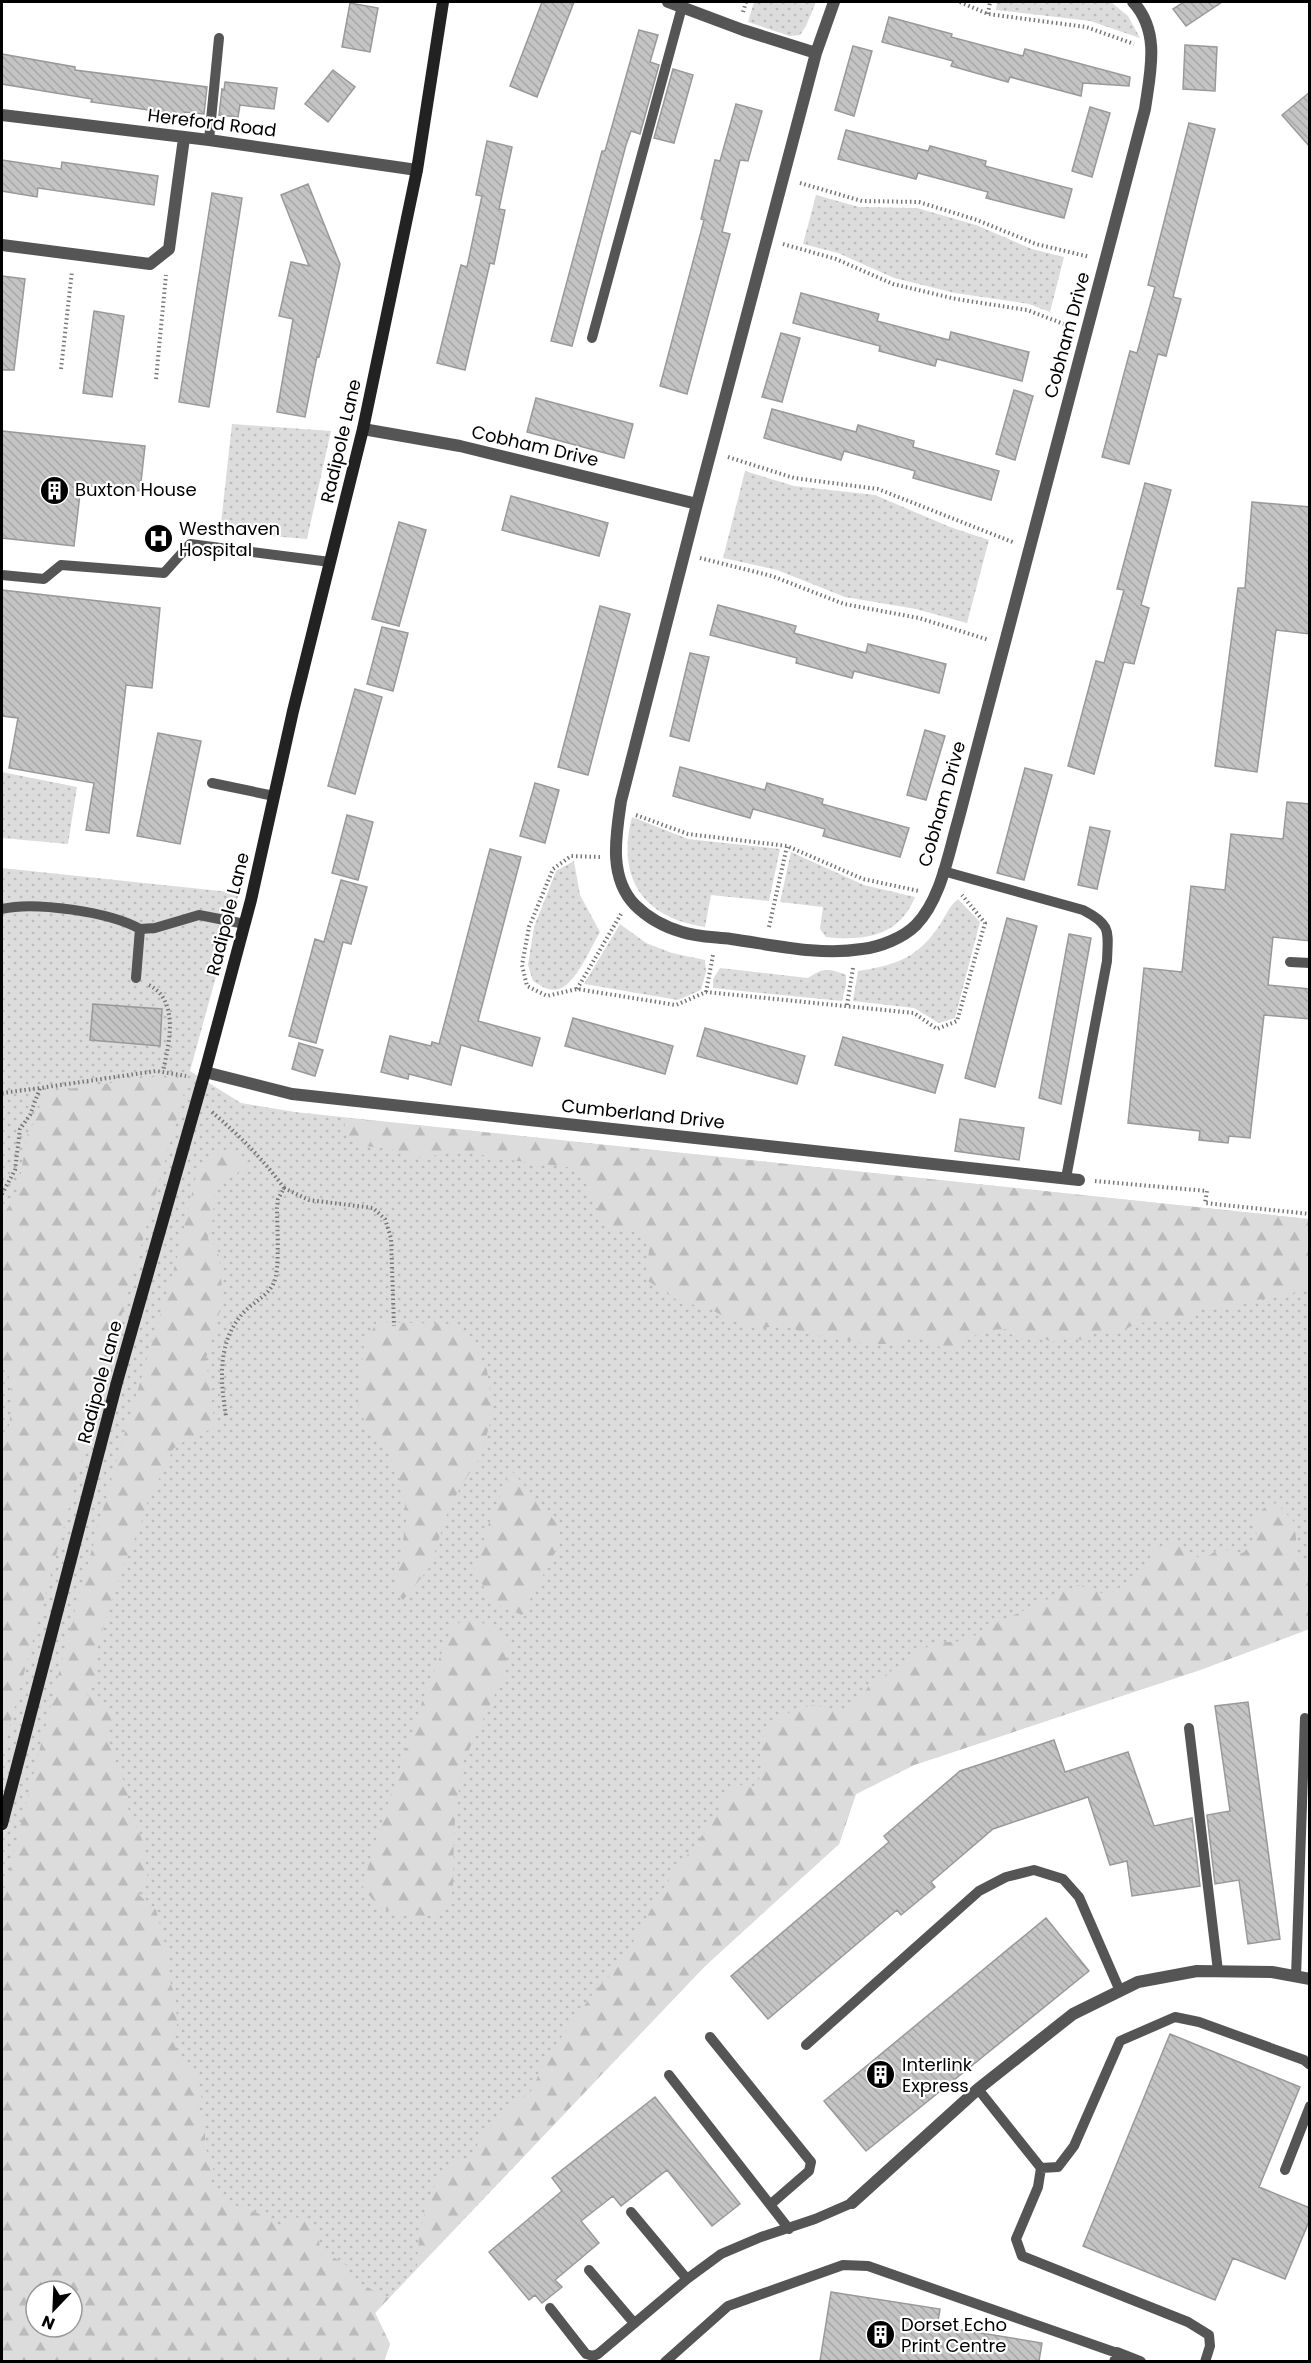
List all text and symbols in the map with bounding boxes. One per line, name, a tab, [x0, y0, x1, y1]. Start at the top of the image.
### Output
street label: Hereford Road	[146, 102, 278, 143]
street label: Cobham Drive	[1038, 269, 1095, 401]
street label: Radipole Lane	[314, 376, 367, 505]
street label: Cobham Drive	[469, 419, 601, 472]
building icon: Buxton House	[38, 474, 70, 506]
place label: Buxton House	[75, 477, 197, 502]
place label: Westhaven Hospital	[179, 516, 280, 562]
hospital icon: Westhaven Hospital	[142, 523, 174, 555]
street label: Cobham Drive	[912, 738, 971, 870]
street label: Radipole Lane	[200, 850, 255, 978]
street label: Cumberland Drive	[560, 1092, 726, 1135]
street label: Radipole Lane	[71, 1318, 128, 1446]
place label: Interlink Express	[902, 2052, 973, 2098]
building icon: Interlink Express	[865, 2059, 897, 2091]
north arrow	[24, 2279, 84, 2339]
text: N	[38, 2309, 58, 2335]
place label: Dorset Echo Print Centre	[901, 2312, 1007, 2358]
building icon: Dorset Echo Print Centre	[864, 2319, 896, 2351]

